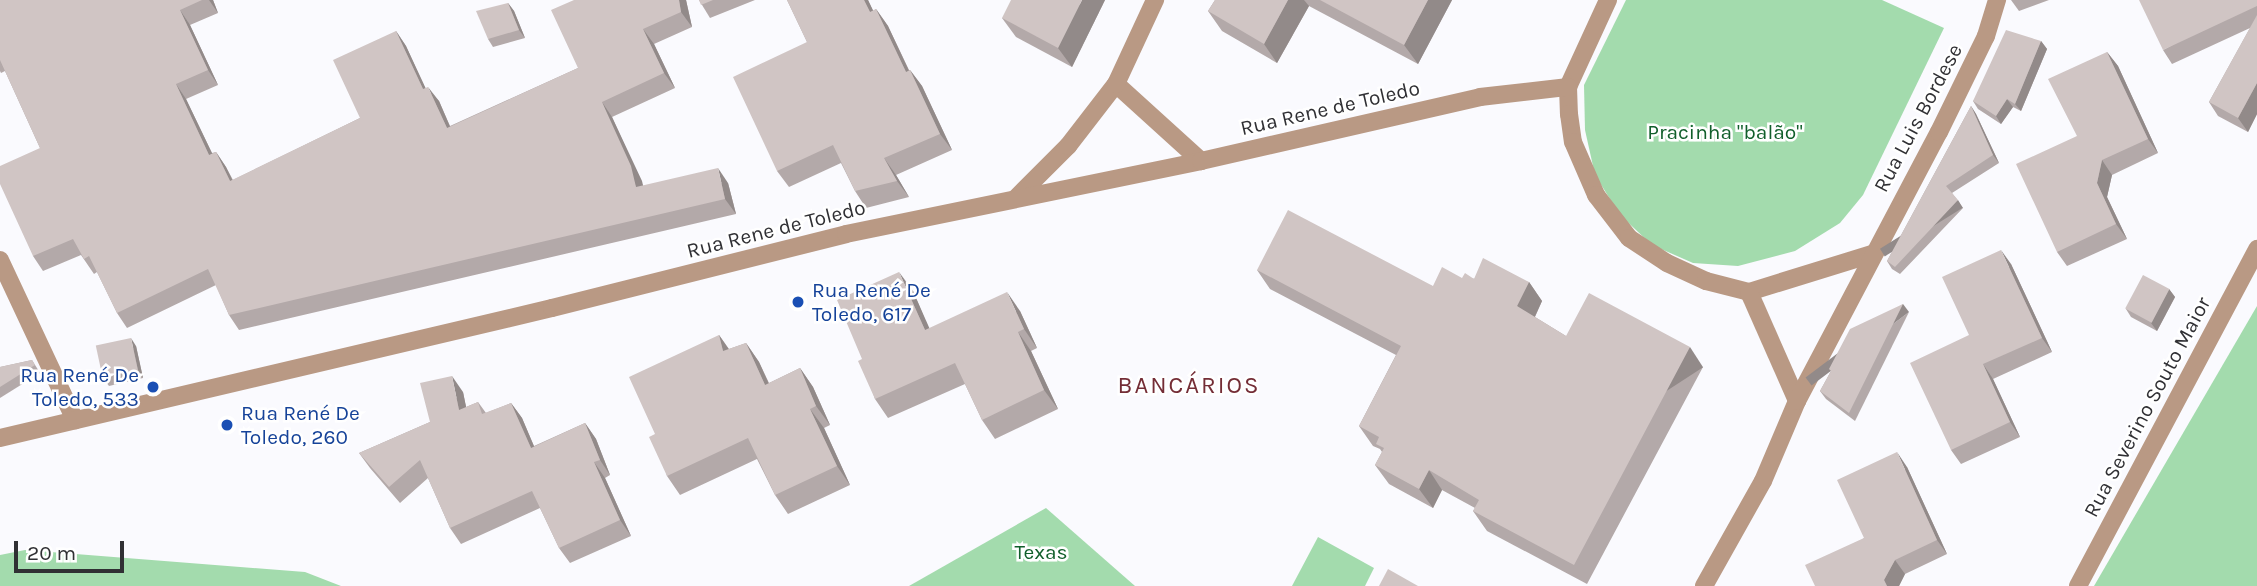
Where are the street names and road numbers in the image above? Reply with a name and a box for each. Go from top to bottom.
street label: Rua Luis Bordese [1868,40,1968,196]
street label: Rua Rene de Toledo [1238,75,1422,141]
street label: Rua Rene de Toledo [684,195,868,263]
street label: Rua Severino Souto Maior [2078,293,2216,521]

